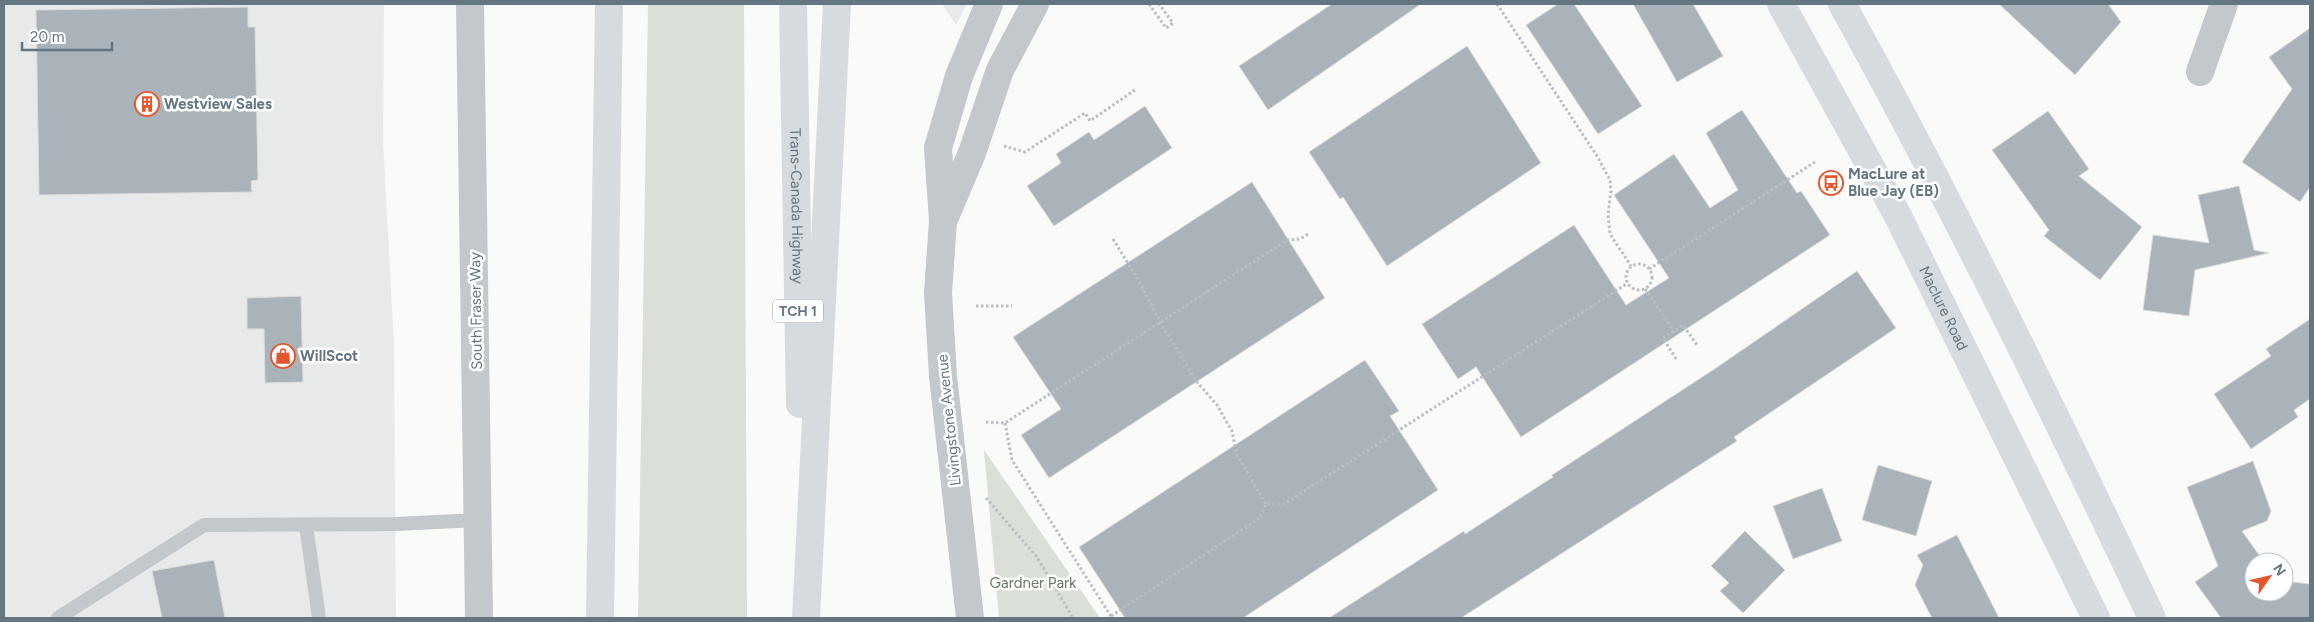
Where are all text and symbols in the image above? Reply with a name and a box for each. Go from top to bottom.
scale bar [22,20,112,52]
text: 20 m [30,28,64,46]
building icon: Westview Sales [134,91,160,117]
place label: Westview Sales [164,95,272,113]
street label: Trans-Canada Highway [786,128,807,284]
place label: MacLure at Blue Jay (EB) [1848,165,1939,200]
bus stop icon: MacLure at Blue Jay (EB) [1818,170,1844,196]
street label: South Fraser Way [466,252,486,370]
street label: Maclure Road [1915,263,1972,353]
road number: TCH 1 [773,300,823,322]
shop icon: WillScot [270,343,296,369]
place label: WillScot [300,347,358,365]
street label: Livingstone Avenue [933,353,965,487]
north arrow [2244,552,2294,602]
text: N [2269,561,2289,579]
park label: Gardner Park [990,574,1077,592]

